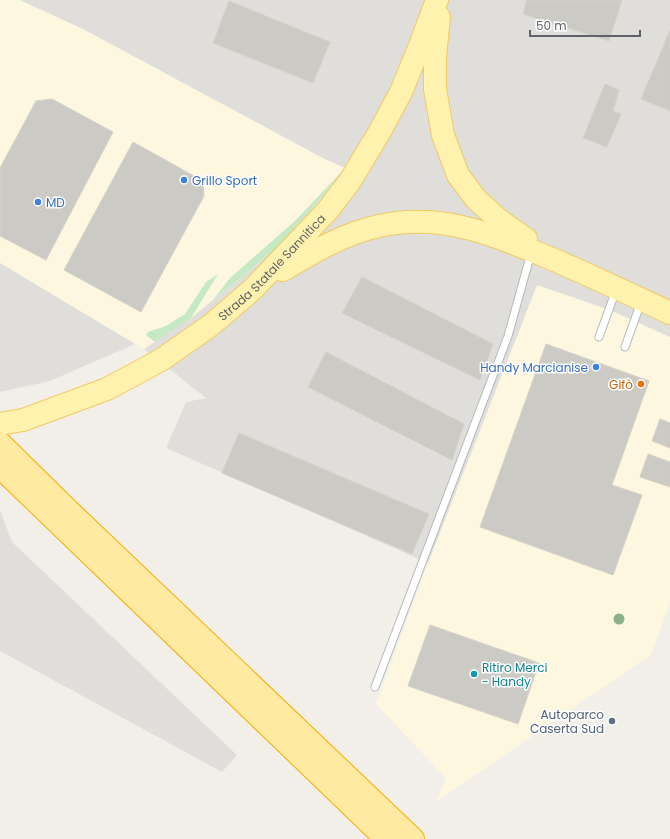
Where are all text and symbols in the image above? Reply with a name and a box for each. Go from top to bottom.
scale bar [530,12,640,38]
text: 50 m [536,17,567,34]
place label: Grillo Sport [192,172,257,189]
marker: Grillo Sport [179,175,189,185]
place label: MD [46,194,65,211]
marker: MD [33,197,43,207]
street label: Strada Statale Sannitica [214,210,329,324]
place label: Handy Marcianise [480,359,588,376]
marker: Handy Marcianise [591,362,601,372]
place label: Gifò [609,376,633,393]
marker: Gifò [636,379,646,389]
place label: Ritiro Merci - Handy [482,659,547,690]
marker: Ritiro Merci - Handy [469,669,479,679]
place label: Autoparco Caserta Sud [530,706,604,737]
marker: Autoparco Caserta Sud [607,716,617,726]

